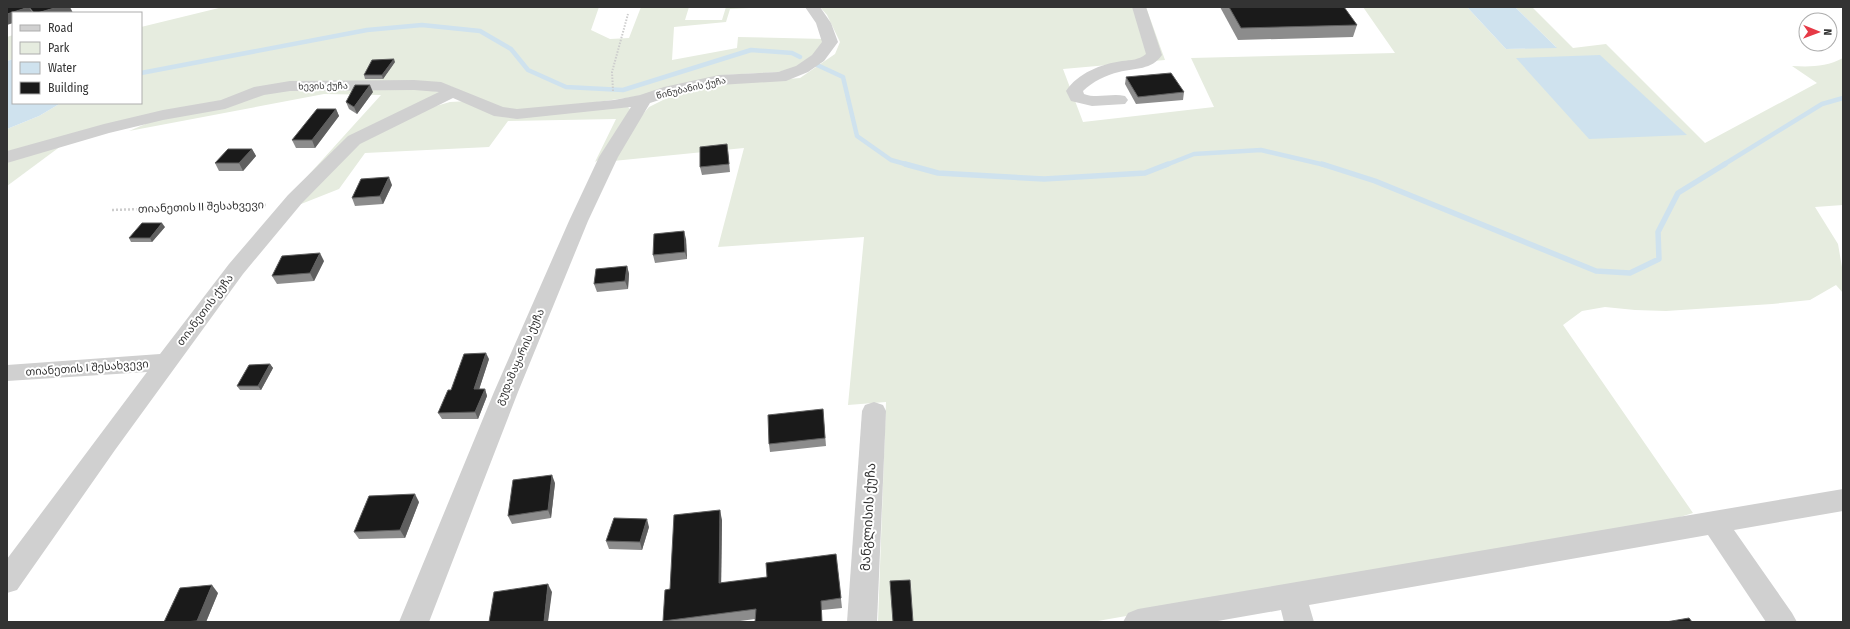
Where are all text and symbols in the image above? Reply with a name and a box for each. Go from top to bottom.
legend [12,12,142,104]
north arrow [1798,12,1838,52]
text: Road [48,21,73,35]
text: N [1821,29,1834,36]
text: Park [48,41,70,55]
text: Water [48,61,77,75]
street label: წინუბანის ქუჩა [655,75,727,101]
text: Building [48,81,89,95]
street label: ხევის ქუჩა [298,81,348,91]
street label: თიანეთის II შესახვევი [138,198,264,216]
street label: თიანეთის ქუჩა [174,272,236,348]
street label: გუდამაყარის ქუჩა [493,307,547,407]
street label: თიანეთის I შესახვევი [25,357,149,379]
street label: მანგლისის ქუჩა [858,463,879,571]

